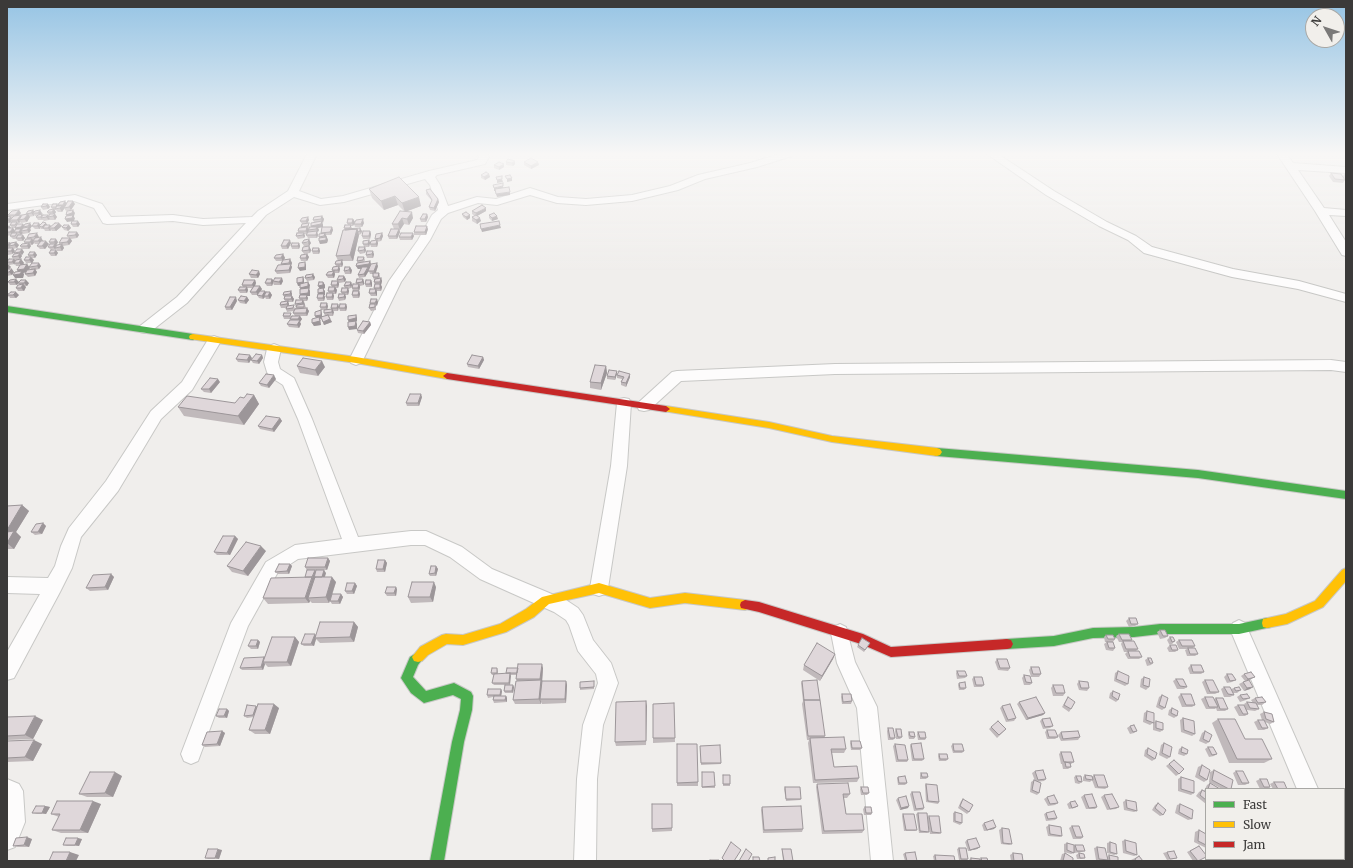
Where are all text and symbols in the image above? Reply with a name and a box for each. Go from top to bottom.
north arrow [1305,8,1345,48]
text: N [1308,13,1325,29]
legend [1205,788,1345,860]
text: Fast [1243,797,1267,812]
text: Slow [1243,817,1271,832]
text: Jam [1243,837,1265,852]

